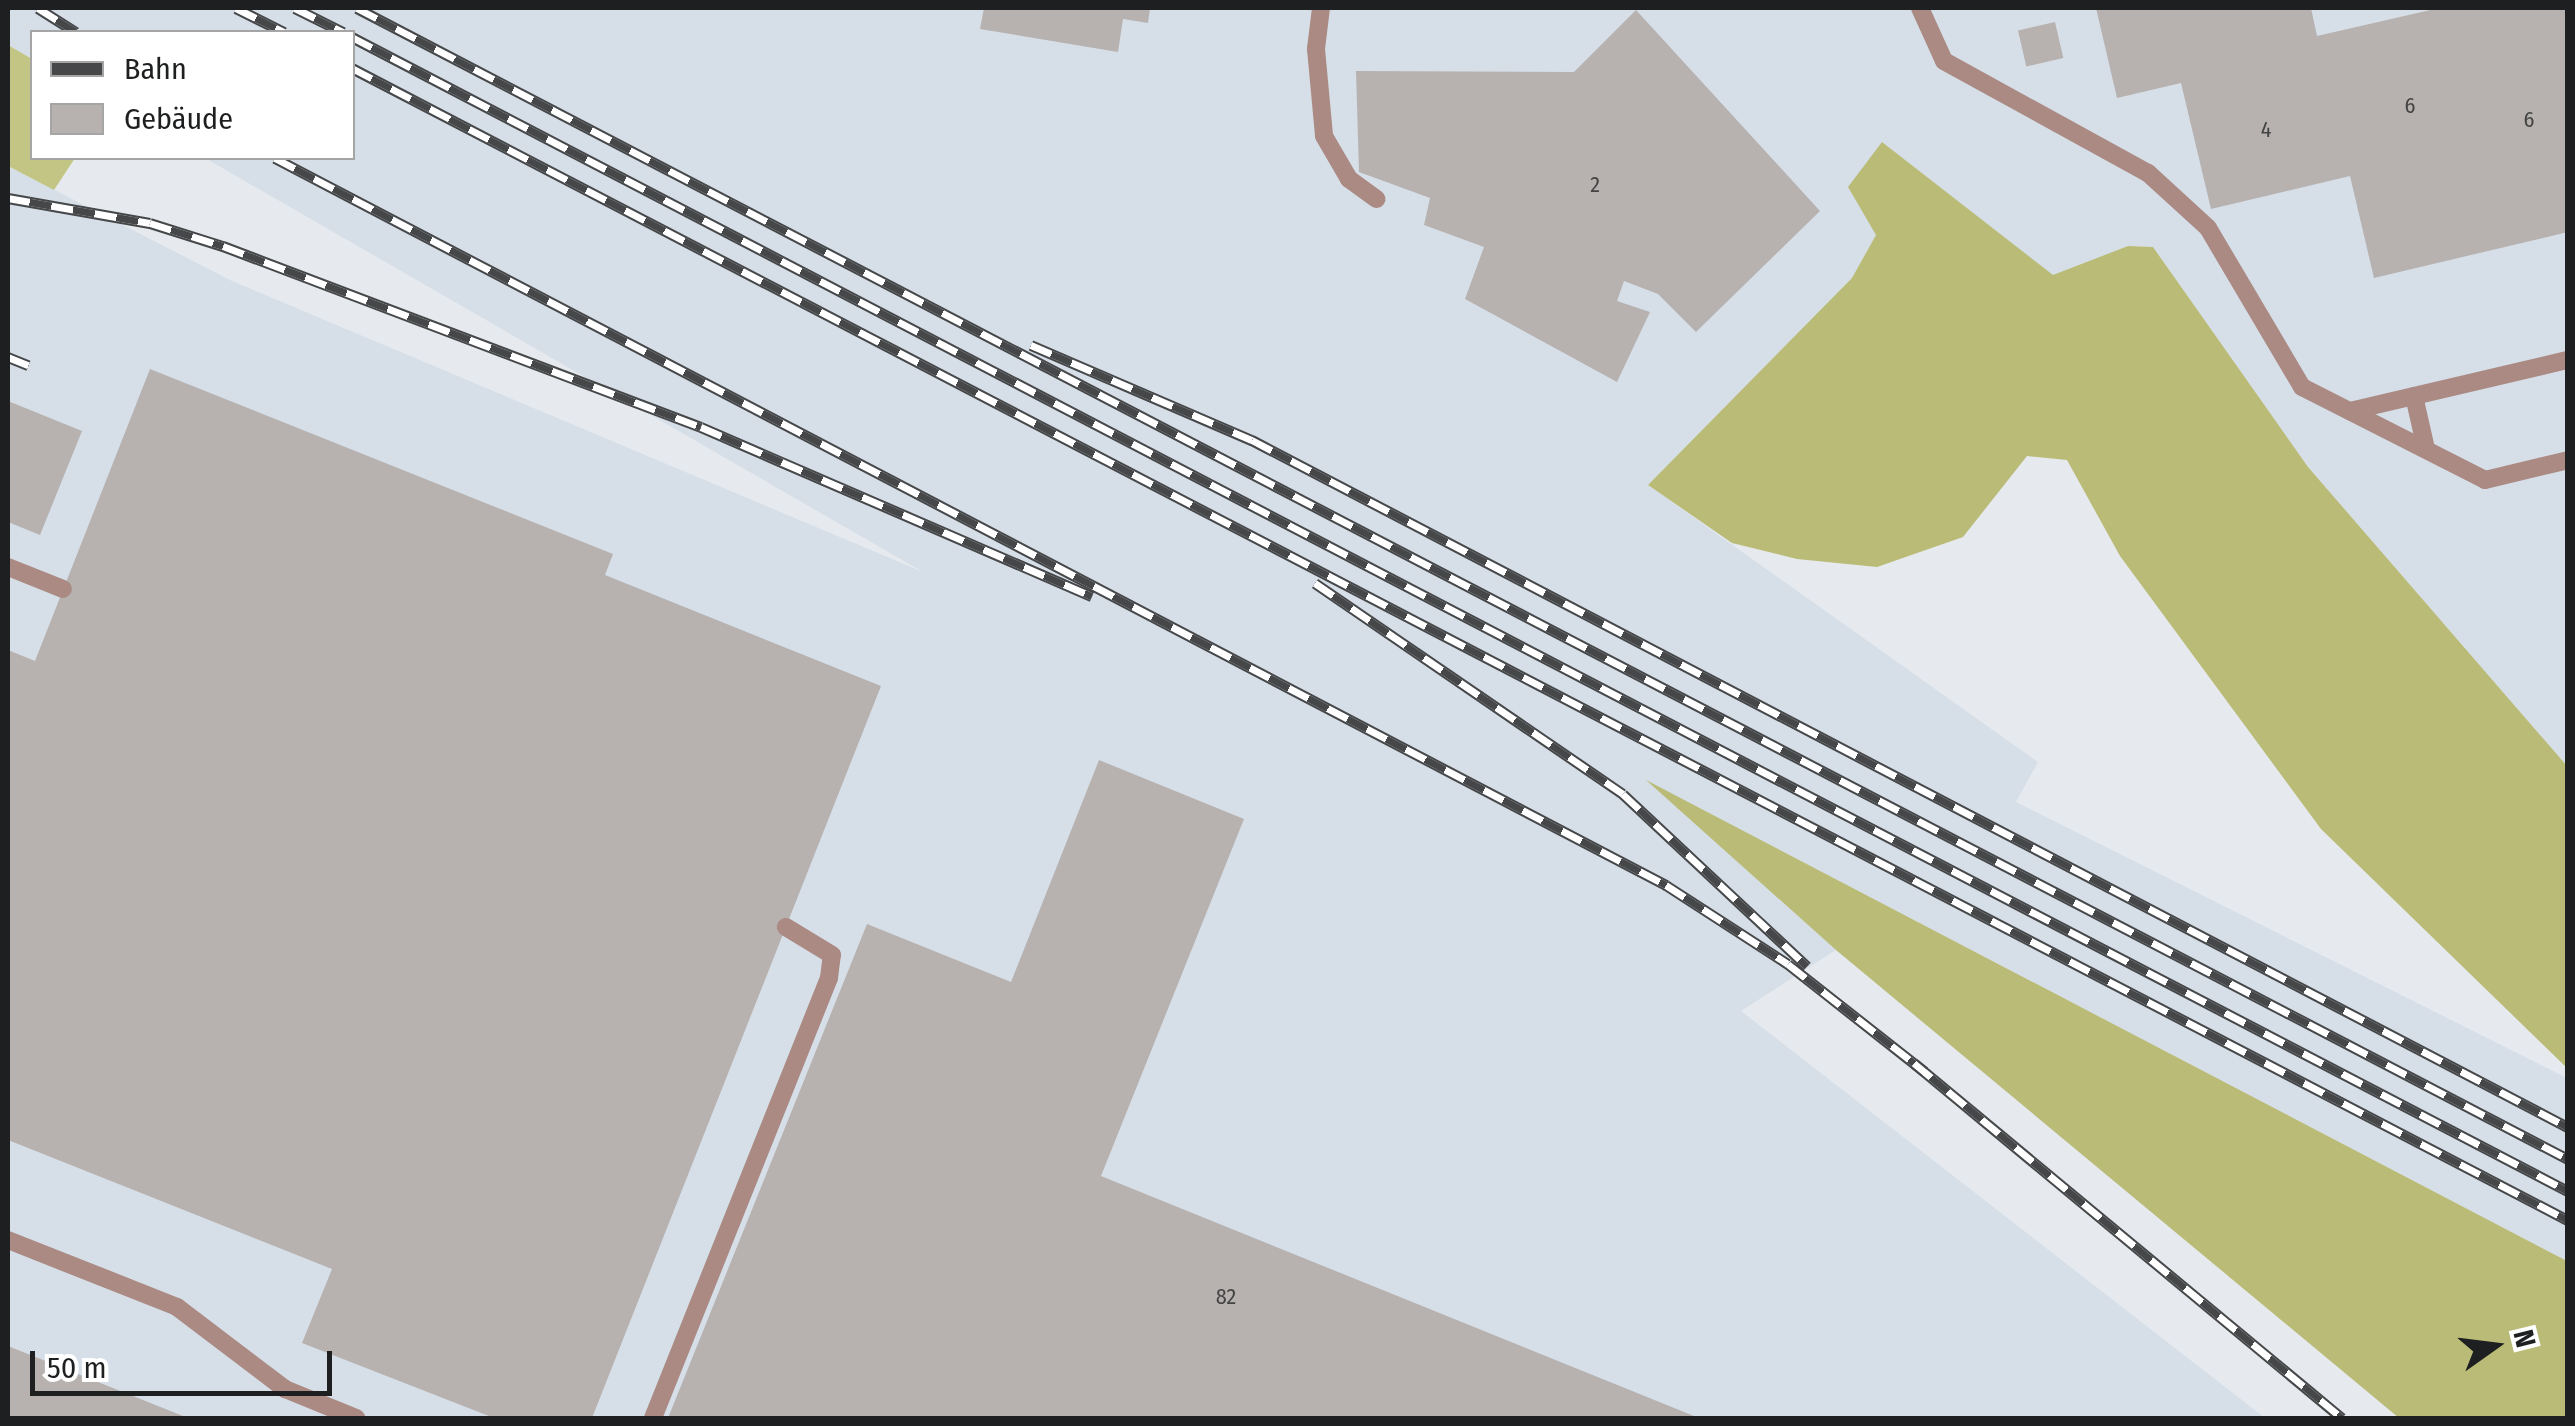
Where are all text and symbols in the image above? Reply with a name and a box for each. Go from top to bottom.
legend [30,30,355,160]
text: Bahn [124,51,187,87]
house number: 6 [2405,93,2415,119]
text: Gebäude [124,101,233,137]
house number: 6 [2524,107,2534,133]
house number: 4 [2261,117,2271,143]
house number: 2 [1590,172,1600,198]
house number: 82 [1216,1284,1236,1310]
north arrow [2445,1296,2545,1396]
text: N [2507,1326,2543,1351]
scale bar [35,1331,338,1393]
text: 50 m [47,1350,107,1386]

